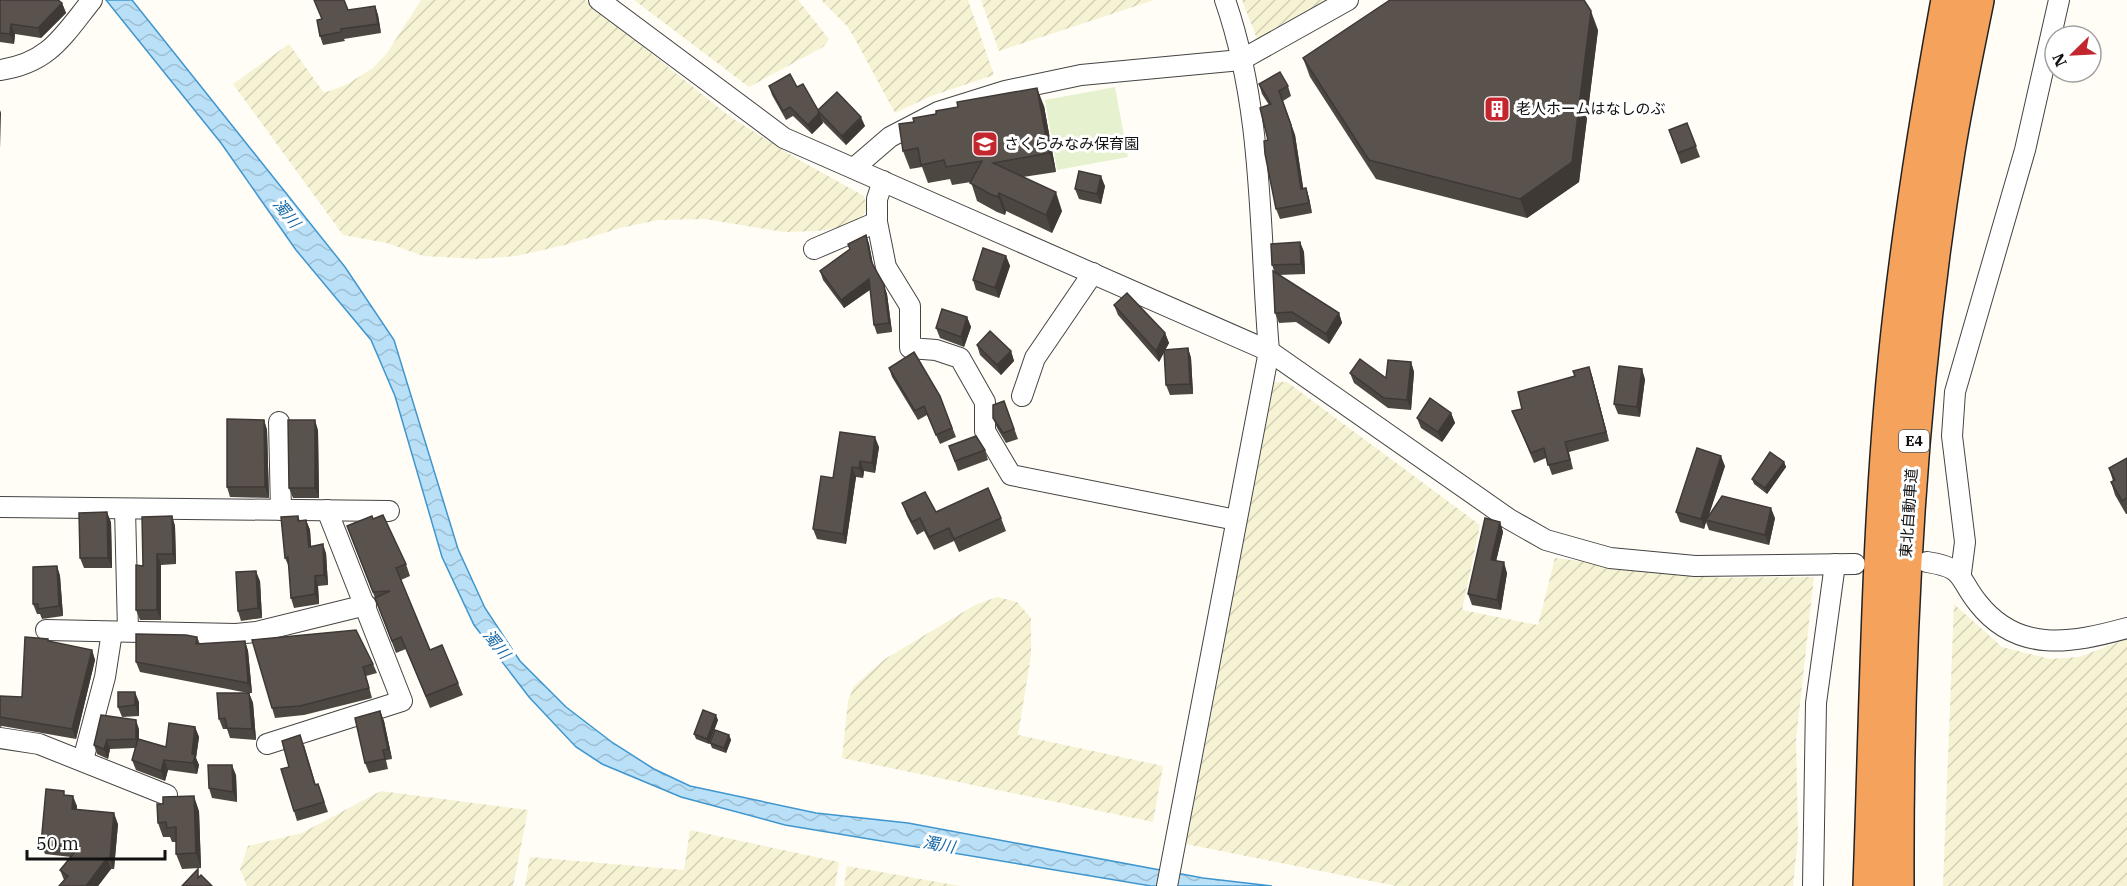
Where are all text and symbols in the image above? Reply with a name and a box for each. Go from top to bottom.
north arrow [2043,24,2103,84]
text: N [2048,50,2071,70]
building icon: 老人ホームはなしのぶ [1482,94,1512,124]
place label: 老人ホームはなしのぶ [1516,99,1666,118]
school or university icon: さくらみなみ保育園 [970,129,1000,159]
place label: さくらみなみ保育園 [1004,134,1139,153]
water label: 濁川 [269,194,306,233]
road number: E4 [1899,430,1929,452]
street label: 東北自動車道 [1896,467,1921,559]
water label: 濁川 [479,625,516,664]
scale bar [27,823,165,861]
water label: 濁川 [921,831,958,857]
text: 50 m [36,832,79,855]

